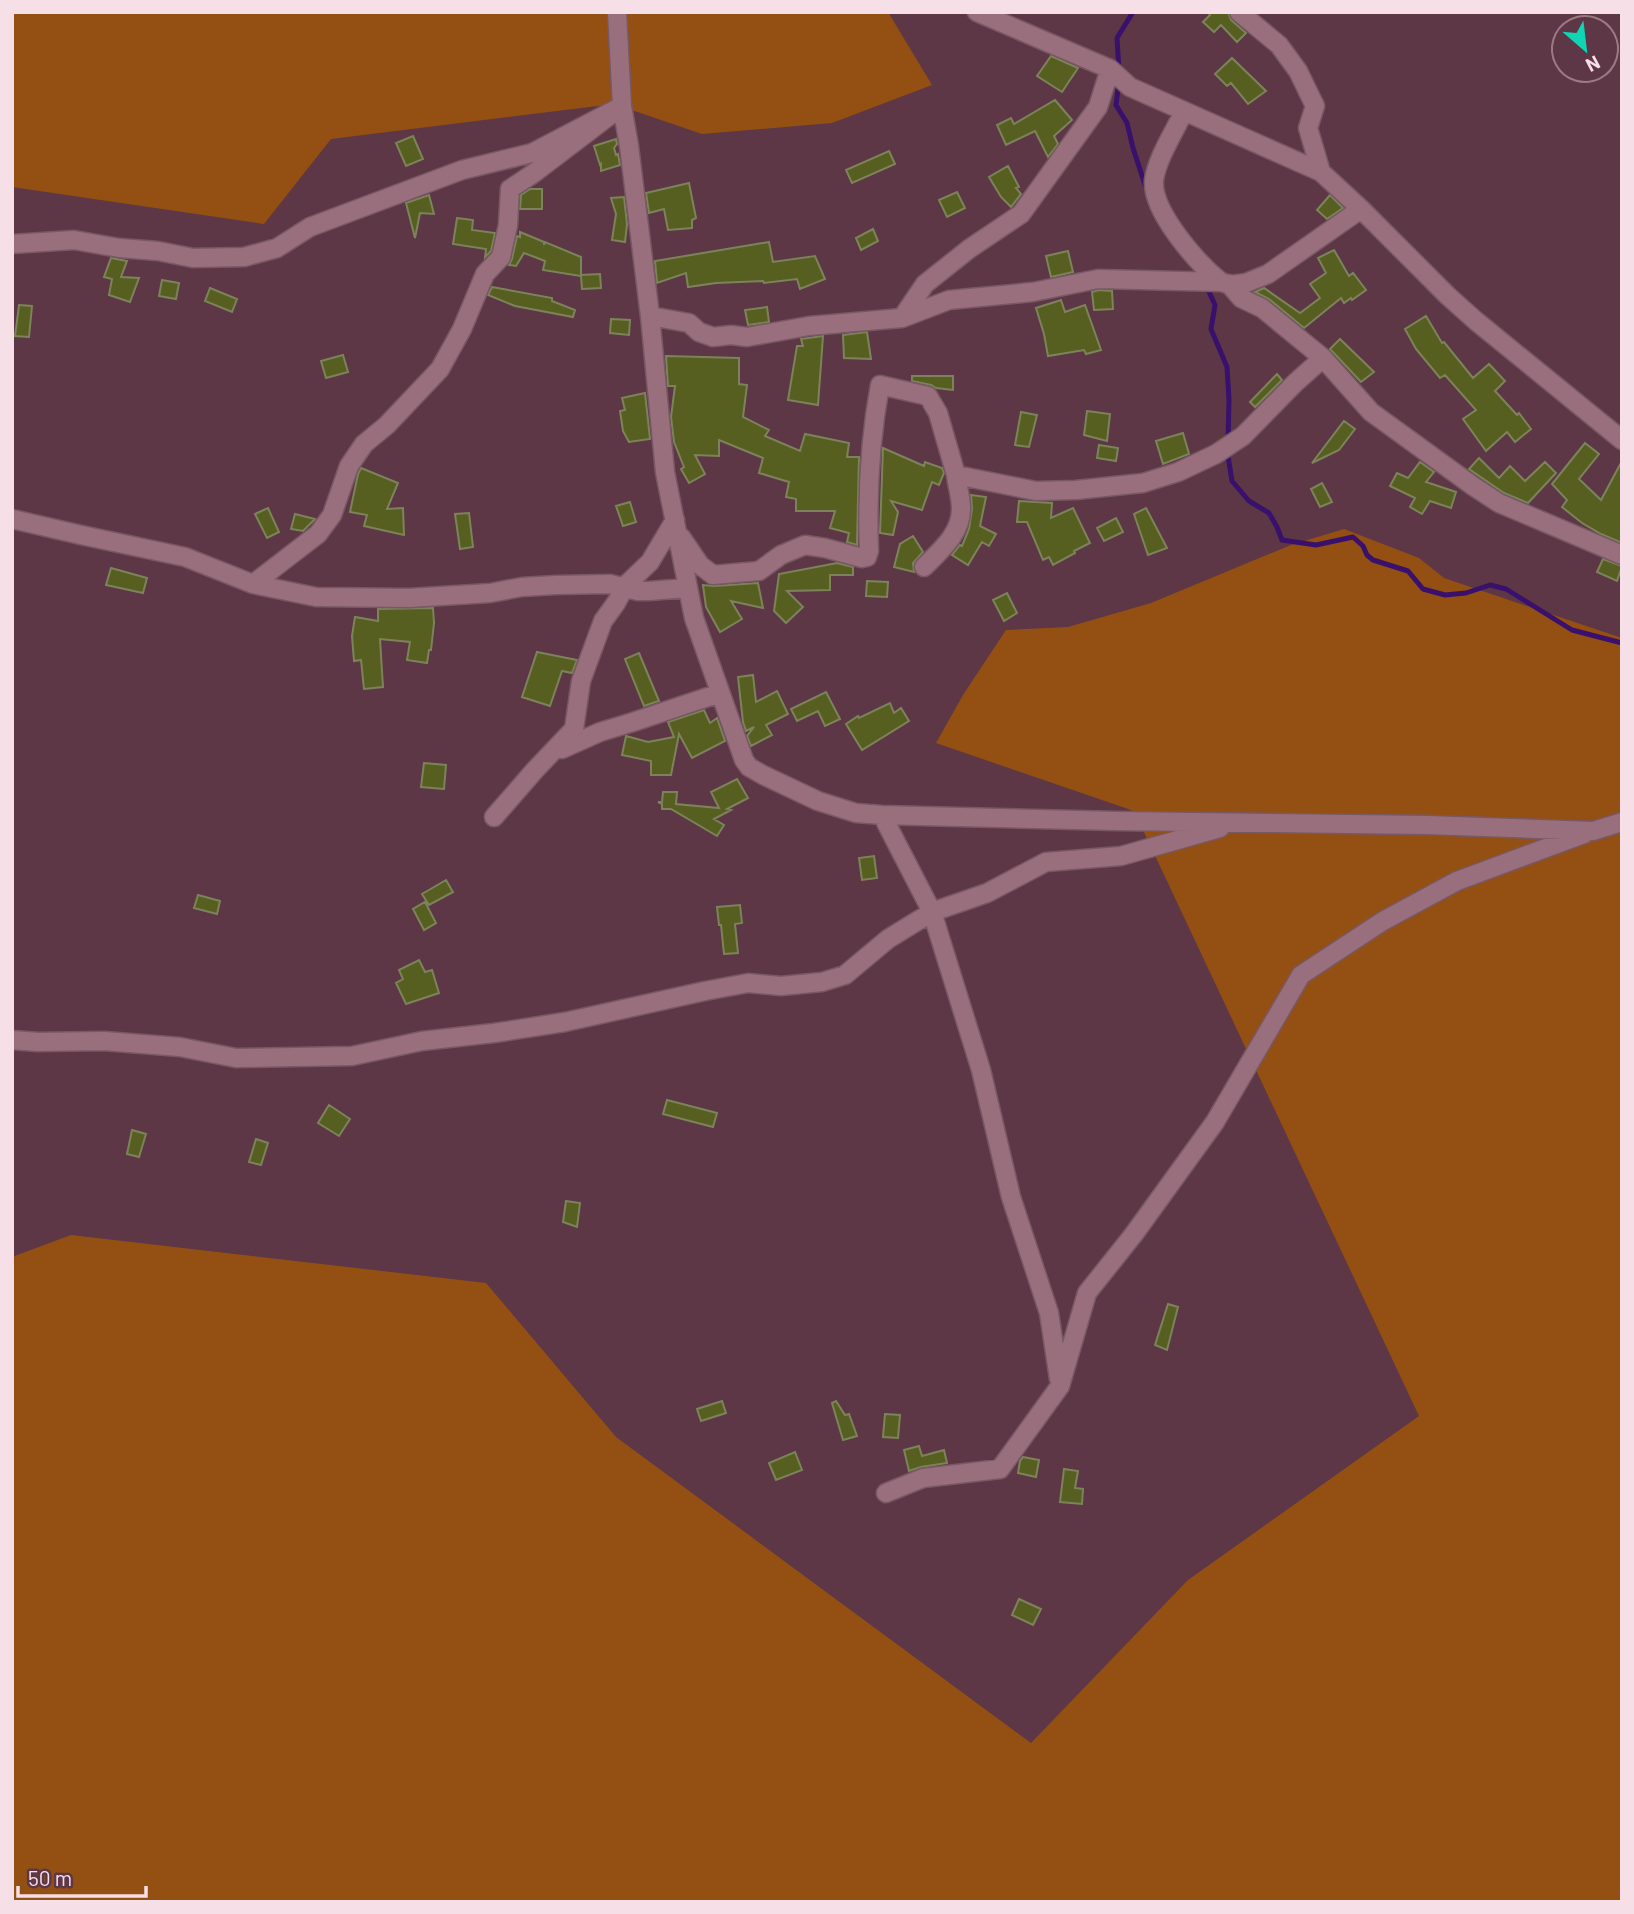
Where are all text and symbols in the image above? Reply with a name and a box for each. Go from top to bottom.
north arrow [1550,14,1620,84]
text: N [1582,51,1604,78]
scale bar [18,1854,145,1898]
text: 50 m [28,1865,72,1890]

